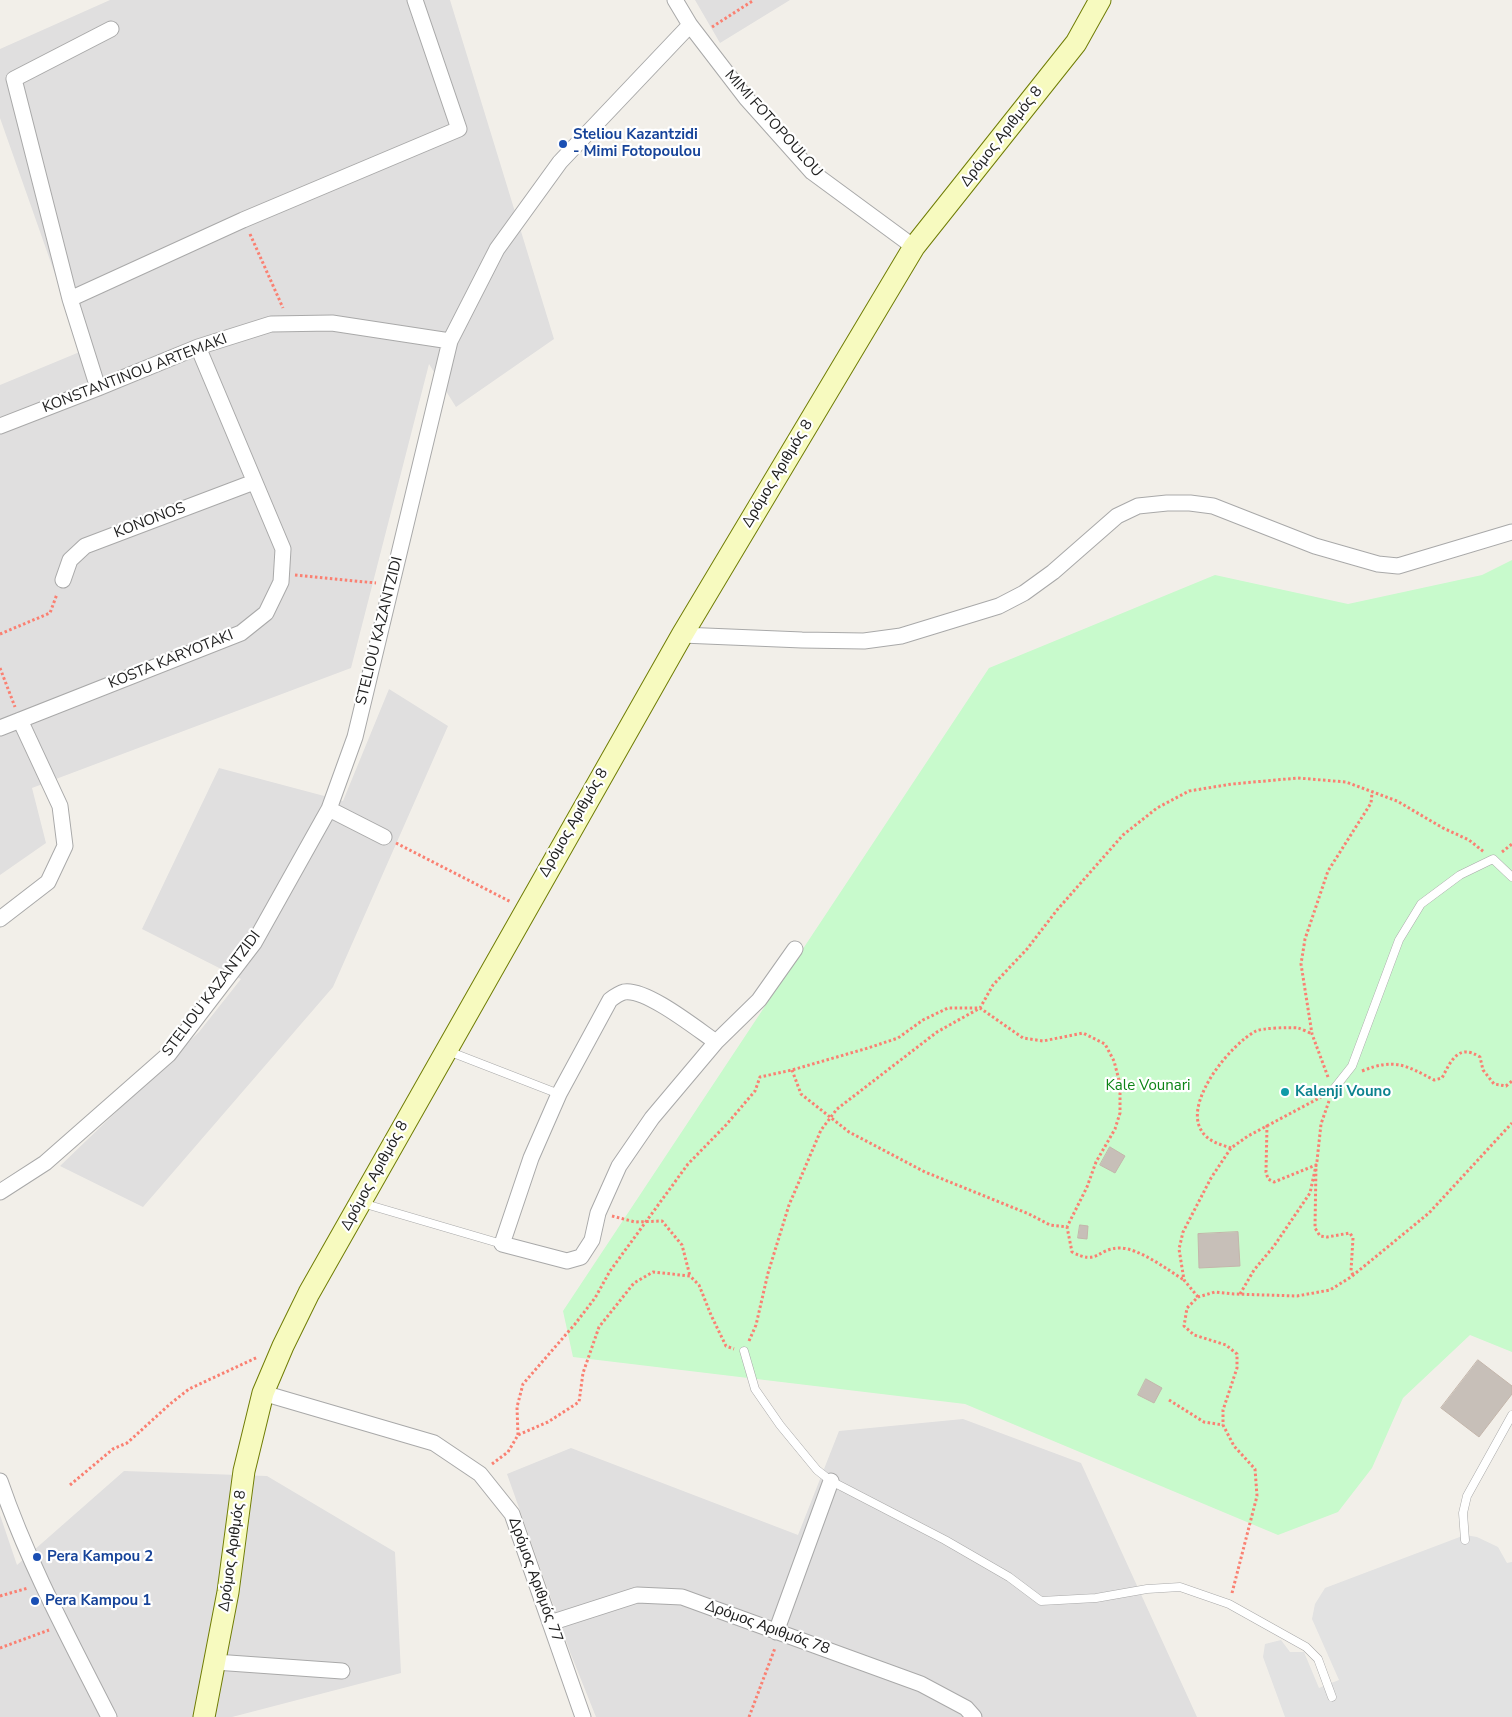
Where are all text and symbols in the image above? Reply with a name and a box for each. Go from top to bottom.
street label: MIMI FOTOPOULOU [720,67,826,181]
street label: Δρόμος Αριθμός 8 [957,83,1047,191]
place label: Steliou Kazantzidi - Mimi Fotopoulou [573,126,701,161]
marker: Steliou Kazantzidi - Mimi Fotopoulou [557,138,569,150]
street label: KONSTANTINOU ARTEMAKI [40,330,230,418]
street label: Δρόμος Αριθμός 8 [739,417,817,531]
street label: KONONOS [112,499,188,543]
street label: STELIOU KAZANTZIDI [353,555,407,707]
street label: KOSTA KARYOTAKI [106,627,236,693]
street label: Δρόμος Αριθμός 8 [536,765,612,881]
street label: STELIOU KAZANTZIDI [159,928,265,1060]
park label: Kale Vounari [1105,1077,1191,1095]
place label: Kalenji Vouno [1295,1083,1391,1101]
marker: Kalenji Vouno [1279,1086,1291,1098]
street label: Δρόμος Αριθμός 8 [337,1118,413,1234]
street label: Δρόμος Αριθμός 8 [216,1489,250,1613]
street label: Δρόμος Αριθμός 77 [504,1515,566,1645]
place label: Pera Kampou 2 [47,1548,153,1566]
marker: Pera Kampou 2 [31,1551,43,1563]
place label: Pera Kampou 1 [45,1592,151,1610]
marker: Pera Kampou 1 [29,1595,41,1607]
street label: Δρόμος Αριθμός 78 [702,1597,832,1659]

